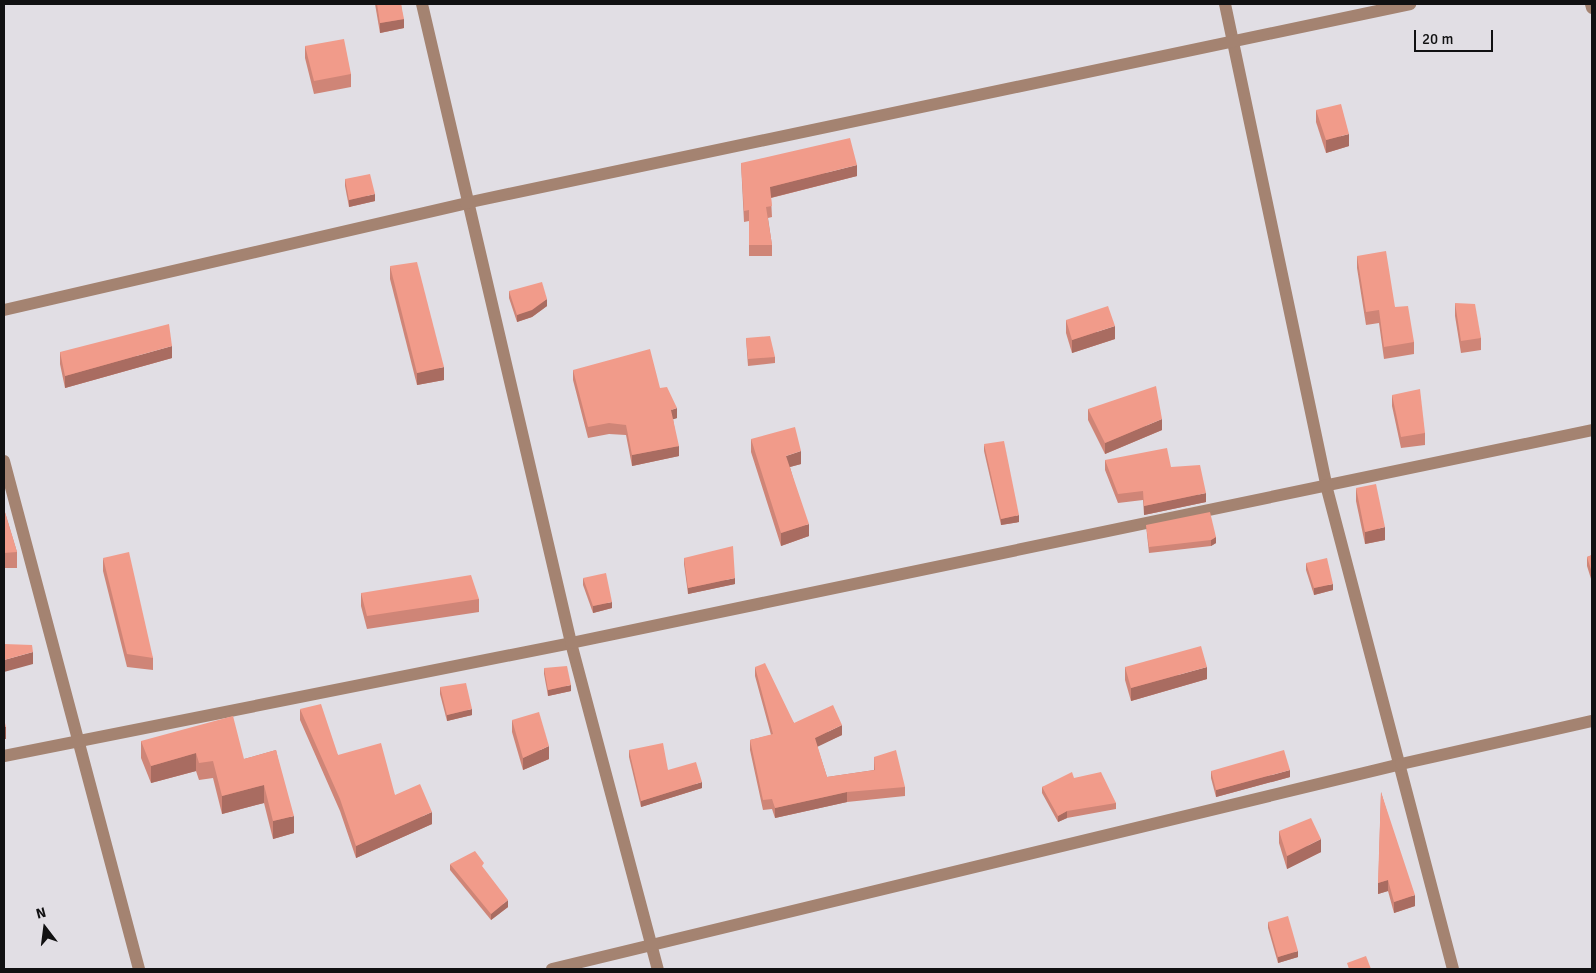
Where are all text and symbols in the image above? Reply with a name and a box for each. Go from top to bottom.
scale bar [1416,20,1495,52]
text: 20 m [1422,30,1453,48]
north arrow [20,903,70,953]
text: N [34,904,48,923]

